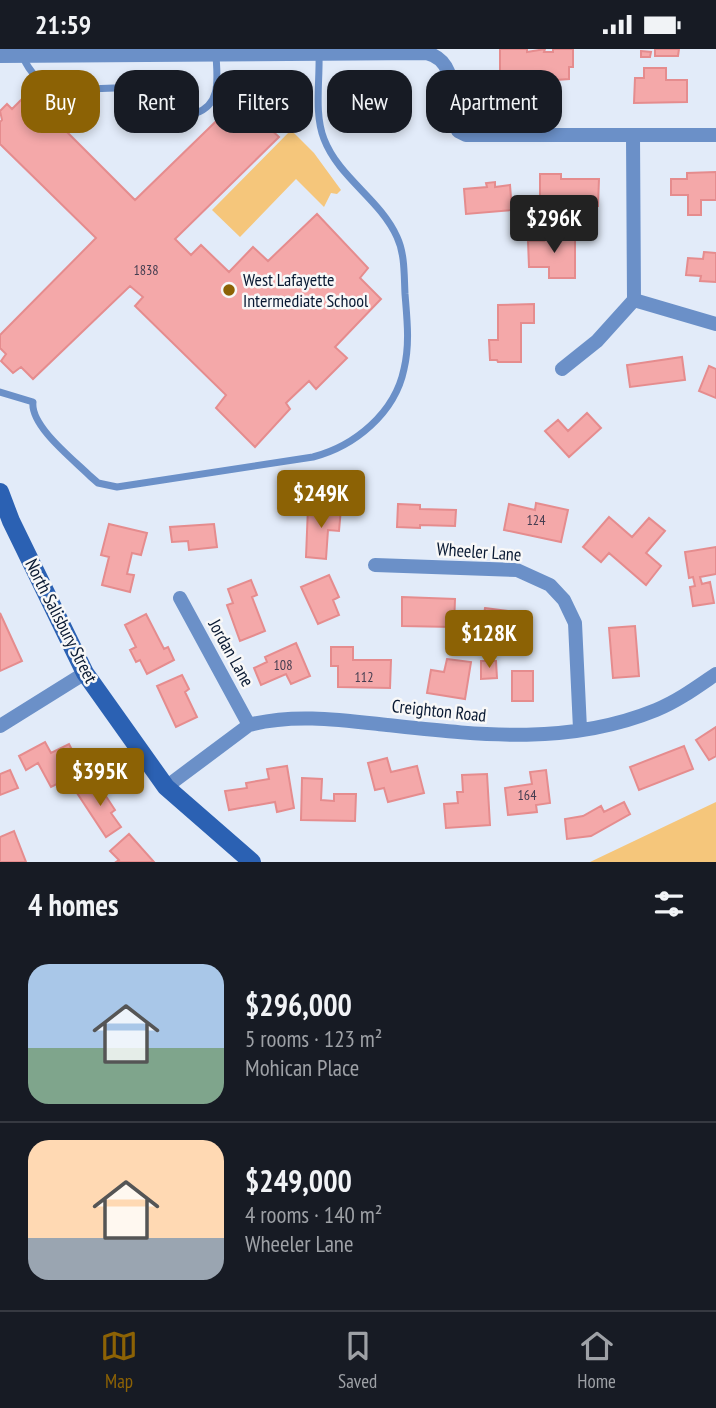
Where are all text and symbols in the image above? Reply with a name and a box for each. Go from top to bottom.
text: 21:59 [35,8,91,41]
chip: Buy [21,70,100,133]
chip: Rent [114,70,199,133]
chip: Filters [213,70,313,133]
chip: New [327,70,412,133]
chip: Apartment [426,70,562,133]
pin: $296K [505,195,603,255]
text: $296K [526,203,582,232]
house number: 1838 [133,261,159,279]
place label: West Lafayette Intermediate School [243,268,369,312]
marker: West Lafayette Intermediate School [221,282,237,298]
pin: $249K [272,470,370,530]
text: $249K [293,478,349,507]
house number: 124 [527,511,546,529]
street label: Wheeler Lane [436,537,522,566]
street label: North Salisbury Street [20,555,103,687]
pin: $128K [440,611,538,670]
street label: Jordan Lane [203,614,259,690]
text: $128K [461,618,517,647]
house number: 108 [274,656,292,674]
house number: 112 [355,668,373,686]
street label: Creighton Road [391,694,487,727]
pin: $395K [51,749,149,808]
text: $395K [72,756,128,785]
house number: 164 [518,786,537,804]
text: 4 homes [28,885,119,924]
icon: filters [650,885,688,923]
text: $296,000 [245,985,352,1024]
icon: home [84,992,168,1076]
text: 5 rooms · 123 m² [245,1024,382,1053]
text: Mohican Place [245,1053,359,1082]
text: $249,000 [245,1161,352,1200]
icon: home [84,1168,168,1252]
text: 4 rooms · 140 m² [245,1200,382,1229]
text: Wheeler Lane [245,1229,353,1258]
tab: Map [100,1327,138,1393]
tab: Saved [338,1327,377,1393]
tab: Home [577,1327,616,1393]

